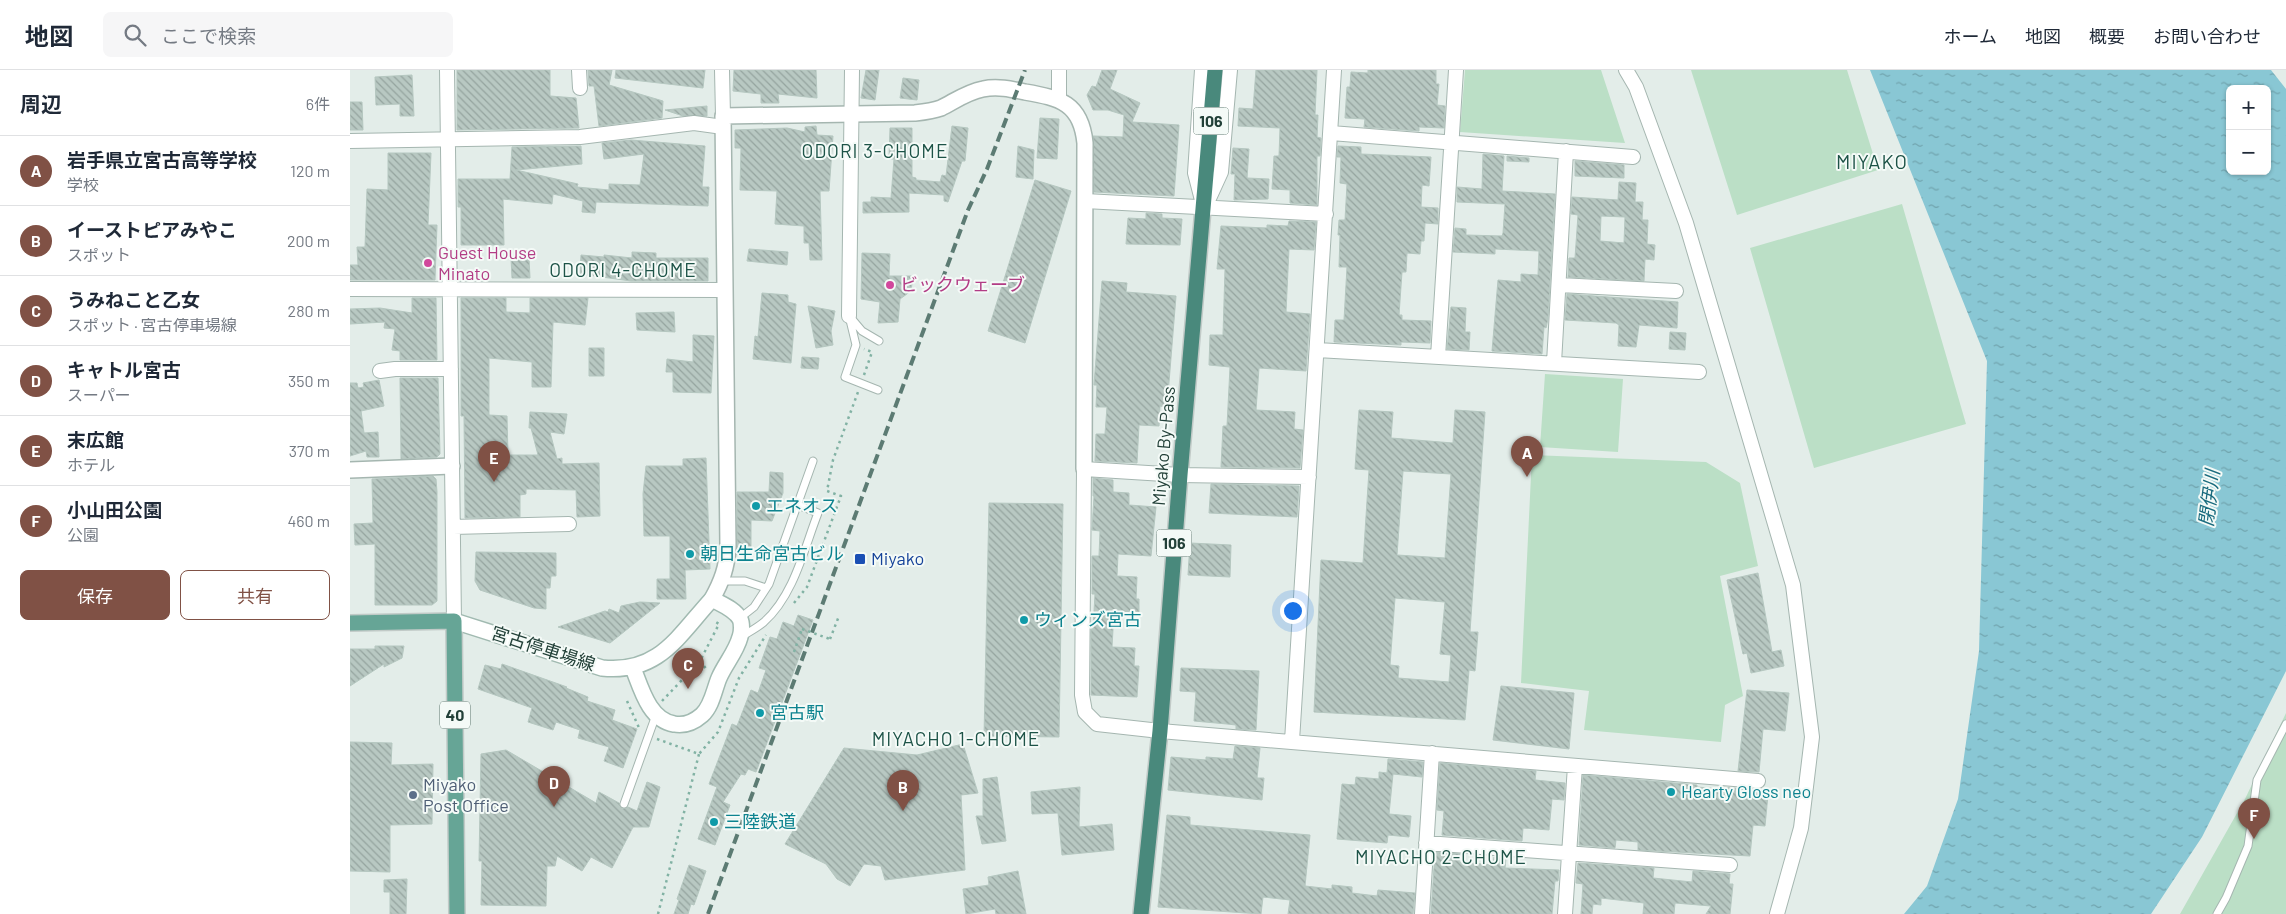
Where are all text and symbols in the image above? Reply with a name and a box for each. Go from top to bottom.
search box [103,12,453,57]
text: 地図 [25,21,73,50]
icon: search [121,21,149,49]
text: ここで検索 [161,24,256,47]
text: ホーム [1944,25,1997,47]
text: 地図 [2025,25,2061,47]
text: 概要 [2089,25,2125,47]
text: お問い合わせ [2153,25,2261,47]
map controls [2226,85,2271,175]
button: + [2226,85,2271,130]
text: 周辺 [20,91,62,116]
text: 6件 [306,94,330,113]
road number: 106 [1194,107,1228,134]
button: − [2226,130,2271,175]
district label: ODORI 3-CHOME [802,139,948,162]
text: 岩手県立宮古高等学校 [67,148,257,171]
district label: MIYAKO [1836,149,1908,173]
text: A [31,161,41,180]
text: 120 m [290,161,330,180]
text: 学校 [67,175,99,194]
text: イーストピアみやこ [67,218,237,241]
text: B [31,231,41,250]
text: 200 m [287,231,330,250]
place label: Guest House Minato [438,241,536,284]
text: スポット [67,245,131,264]
marker: Guest House Minato [422,257,434,269]
district label: ODORI 4-CHOME [549,258,697,281]
place label: ビックウェーブ [900,273,1025,295]
marker: ビックウェーブ [884,279,896,291]
text: うみねこと乙女 [67,288,200,311]
text: C [31,301,41,320]
text: 280 m [288,301,330,320]
text: スポット · 宮古停車場線 [67,315,237,334]
text: キャトル宮古 [67,358,181,381]
text: D [31,371,41,390]
text: 350 m [288,371,330,390]
text: スーパー [67,385,131,404]
street label: Miyako By-Pass [1147,385,1179,507]
text: 末広館 [67,428,124,451]
pin: A [1511,436,1543,477]
text: E [31,441,41,460]
text: 370 m [289,441,330,460]
pin: E [478,441,510,482]
text: ホテル [67,455,115,474]
water label: 閉伊川 [2194,466,2224,528]
place label: エネオス [766,494,838,516]
text: 小山田公園 [67,498,162,521]
marker: エネオス [750,500,762,512]
text: F [32,511,40,530]
text: 460 m [287,511,330,530]
text: 公園 [67,525,99,544]
road number: 106 [1156,529,1192,556]
place label: 朝日生命宮古ビル [700,542,844,564]
place label: Miyako [871,547,924,569]
marker: 朝日生命宮古ビル [684,548,696,560]
marker: Miyako [853,552,867,566]
button: 保存 [20,570,170,620]
button: 共有 [180,570,330,620]
your location [1280,598,1306,624]
place label: ウィンズ宮古 [1034,608,1142,630]
marker: ウィンズ宮古 [1018,614,1030,626]
street label: 宮古停車場線 [489,621,598,675]
pin: C [672,648,704,689]
place label: 宮古駅 [770,701,824,723]
road number: 40 [440,702,470,728]
marker: 宮古駅 [754,707,766,719]
district label: MIYACHO 1-CHOME [872,727,1040,750]
pin: D [538,766,570,807]
pin: B [887,770,919,811]
place label: Miyako Post Office [423,773,509,816]
place label: Hearty Gloss neo [1681,780,1811,802]
marker: Hearty Gloss neo [1665,786,1677,798]
marker: Miyako Post Office [407,789,419,801]
pin: F [2238,798,2270,839]
place label: 三陸鉄道 [724,810,796,832]
marker: 三陸鉄道 [708,816,720,828]
district label: MIYACHO 2-CHOME [1355,845,1527,868]

